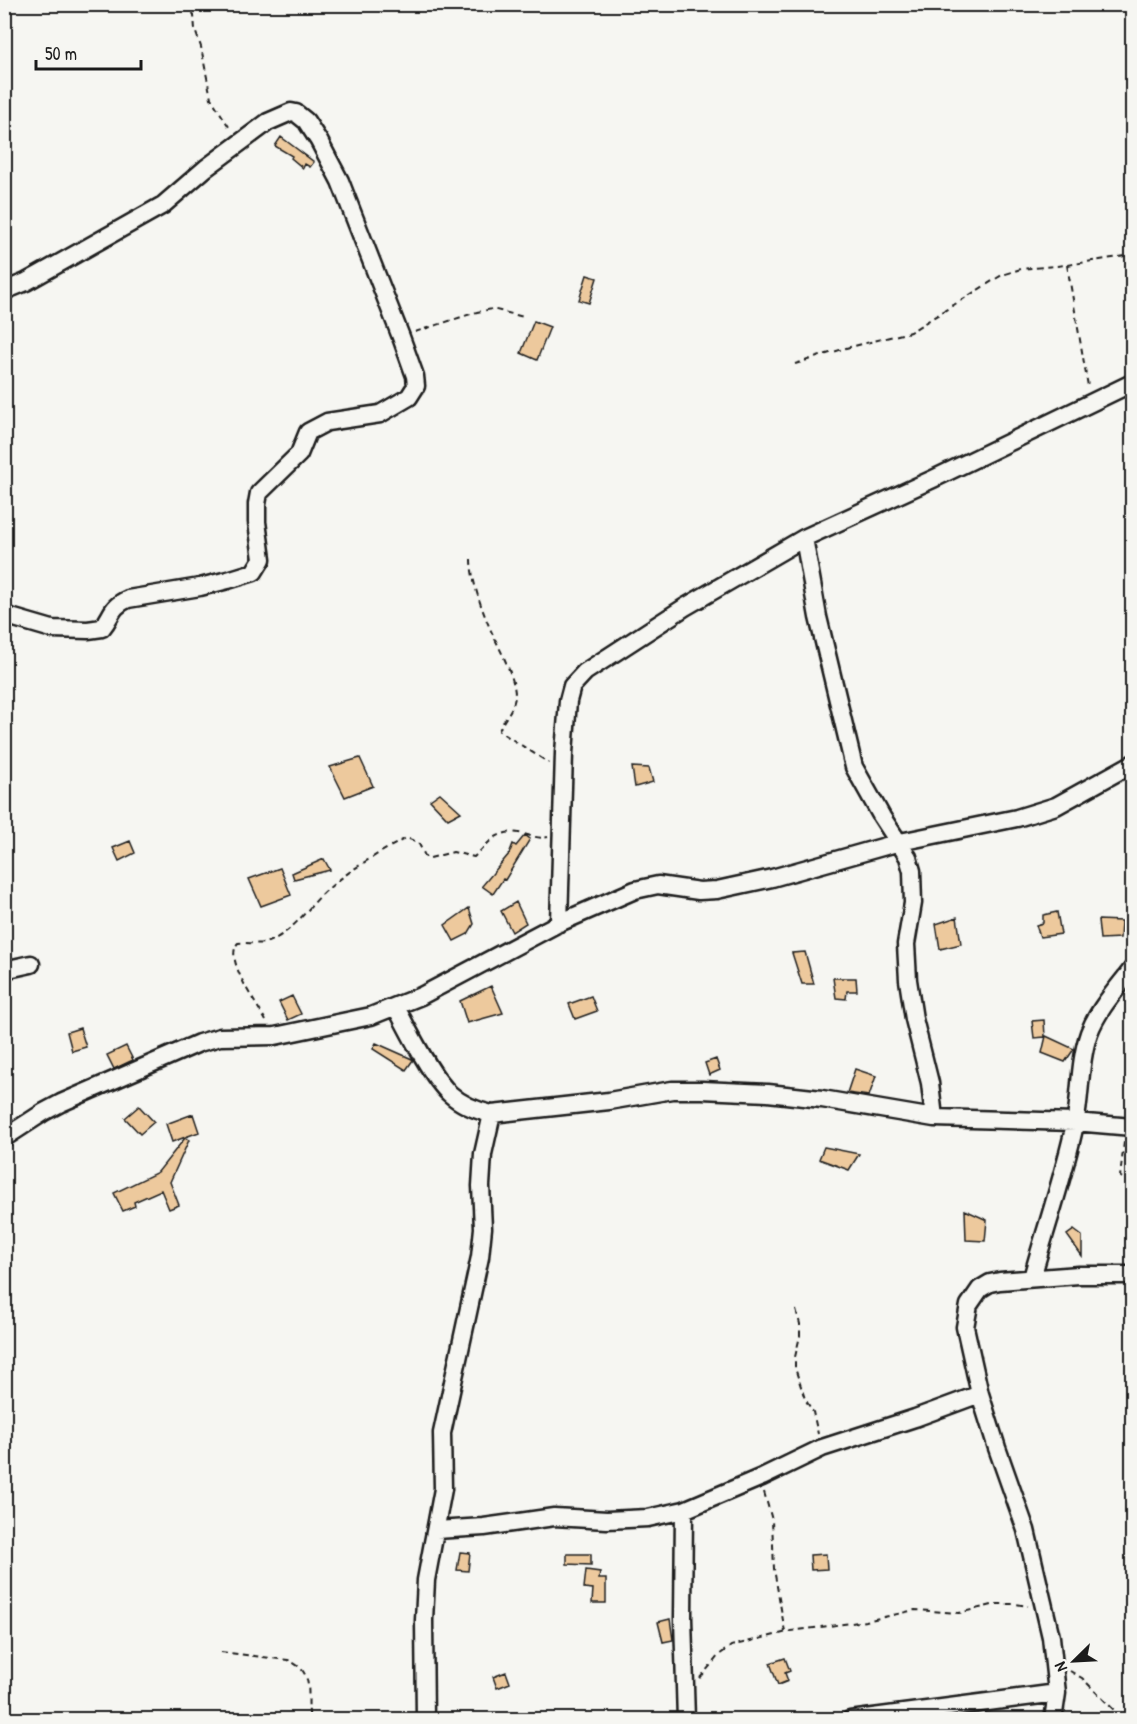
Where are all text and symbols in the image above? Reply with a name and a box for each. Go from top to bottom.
scale bar [36,33,141,71]
text: 50 m [45,41,77,66]
north arrow [1044,1631,1104,1691]
text: N [1048,1658,1072,1675]

